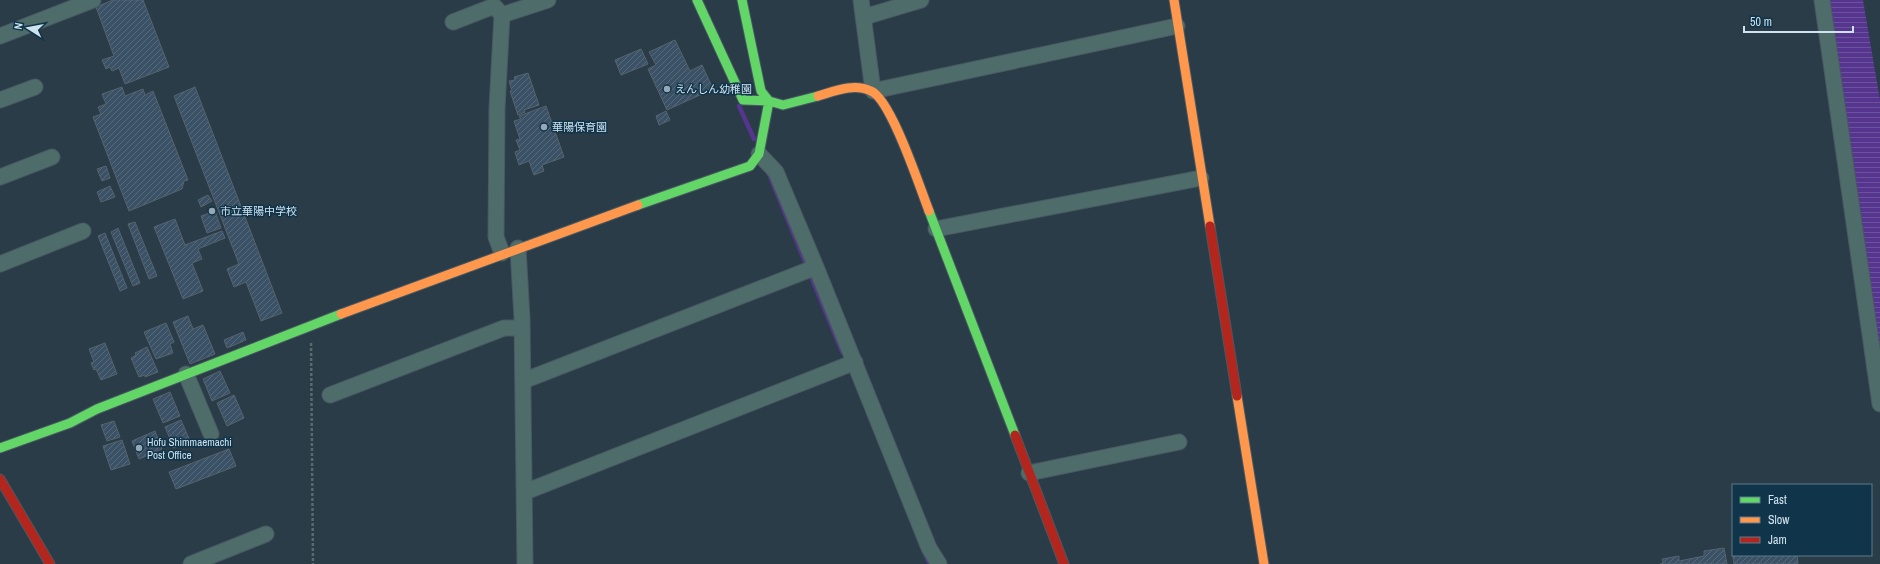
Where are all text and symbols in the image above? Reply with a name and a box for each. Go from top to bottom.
north arrow [8,8,48,48]
scale bar [1744,8,1853,34]
text: 50 m [1750,14,1772,30]
text: N [11,22,26,31]
place label: えんしん幼稚園 [675,82,752,96]
marker: えんしん幼稚園 [662,84,672,94]
place label: 華陽保育園 [552,120,607,134]
marker: 華陽保育園 [539,122,549,132]
place label: 市立華陽中学校 [220,204,297,218]
marker: 市立華陽中学校 [207,206,217,216]
place label: Hofu Shimmaemachi Post Office [147,435,232,462]
marker: Hofu Shimmaemachi Post Office [134,443,144,453]
legend [1732,484,1872,556]
text: Fast [1768,492,1787,508]
text: Slow [1768,512,1790,528]
text: Jam [1768,532,1787,548]

